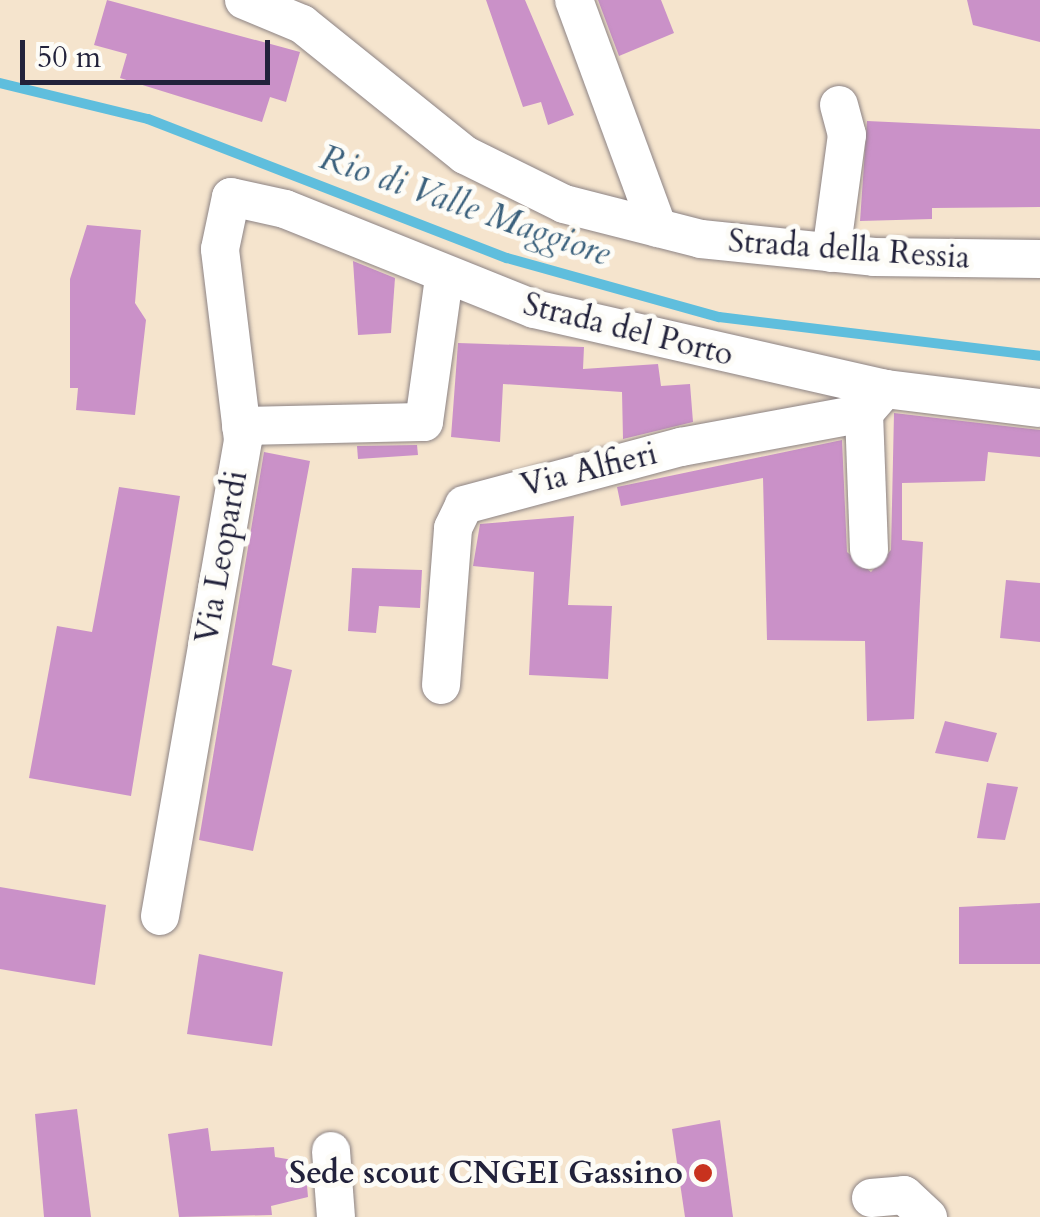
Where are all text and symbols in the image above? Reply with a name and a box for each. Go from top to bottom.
scale bar [25,20,275,82]
text: 50 m [37,37,101,78]
water label: Rio di Valle Maggiore [314,137,616,275]
street label: Strada della Ressia [727,222,971,278]
street label: Strada del Porto [519,285,737,375]
street label: Via Alfieri [517,435,661,505]
street label: Via Leopardi [188,468,256,646]
place label: Sede scout CNGEI Gassino [289,1154,683,1192]
marker: Sede scout CNGEI Gassino [692,1162,714,1184]

